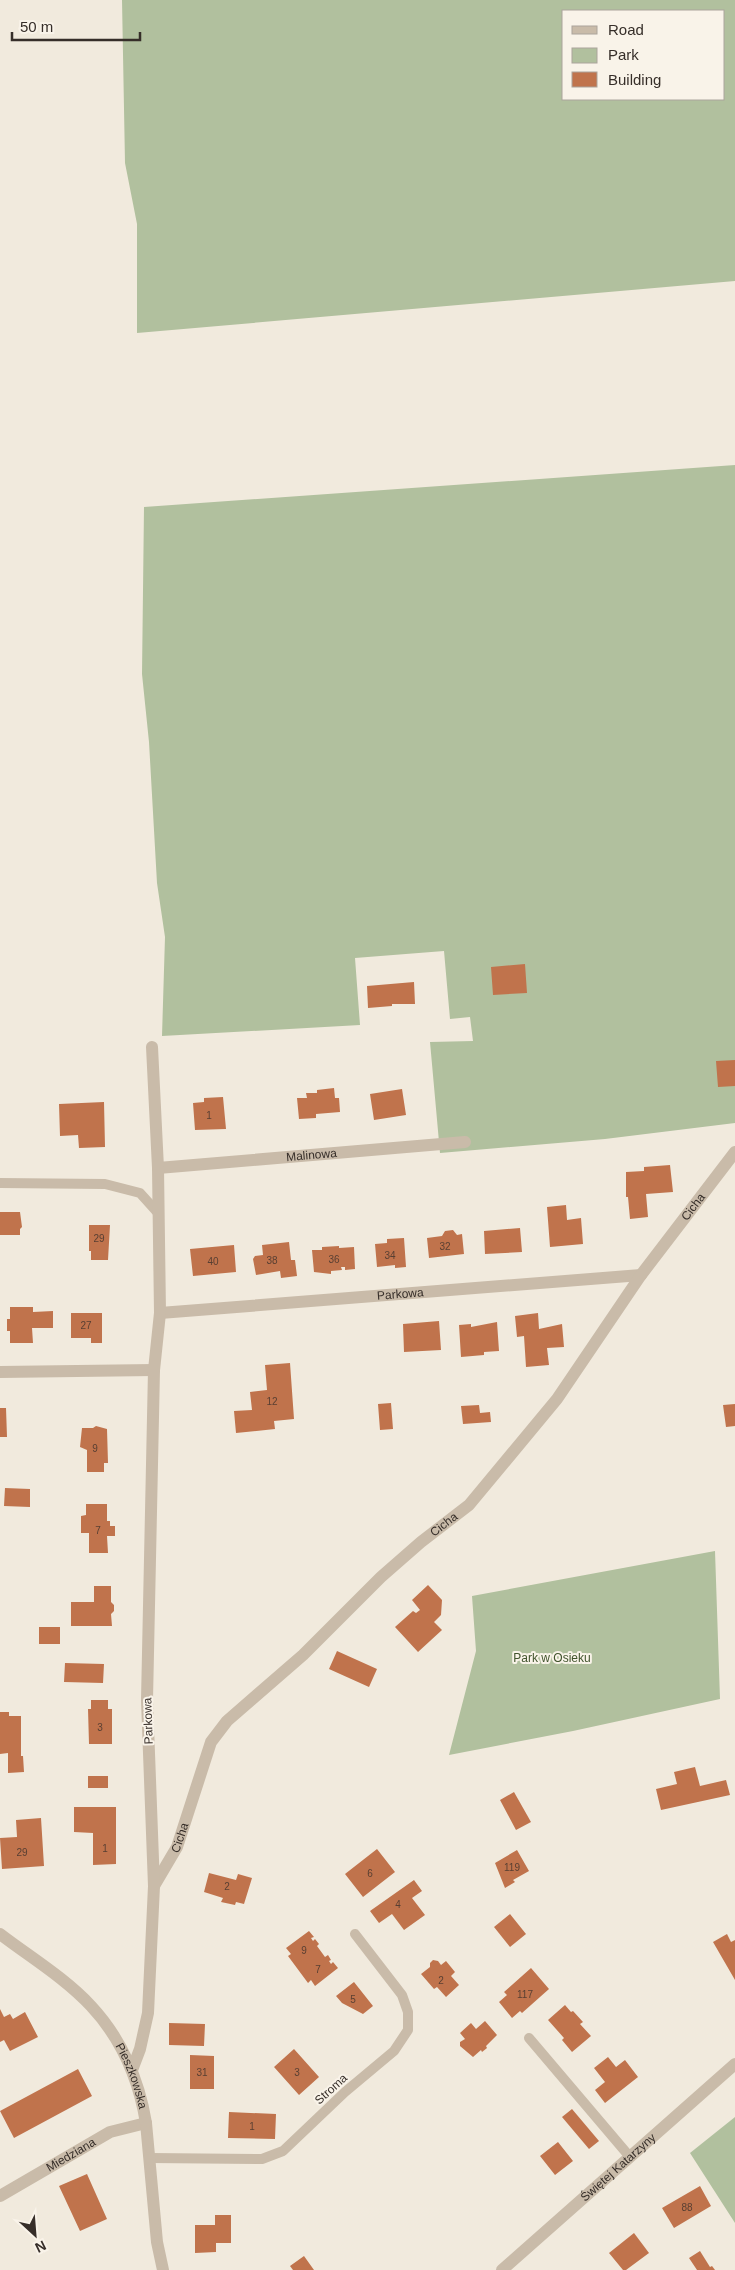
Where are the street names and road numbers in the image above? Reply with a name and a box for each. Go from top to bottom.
street label: Malinowa [286,1146,338,1164]
street label: Cicha [678,1190,708,1223]
street label: Parkowa [376,1285,424,1303]
street label: Cicha [427,1509,461,1539]
street label: Parkowa [140,1697,156,1745]
street label: Cicha [168,1821,191,1855]
street label: Pieszkowska [113,2041,150,2111]
street label: Stroma [312,2071,350,2107]
street label: Świętej Katarzyny [577,2130,659,2204]
street label: Miedziana [44,2135,98,2175]

